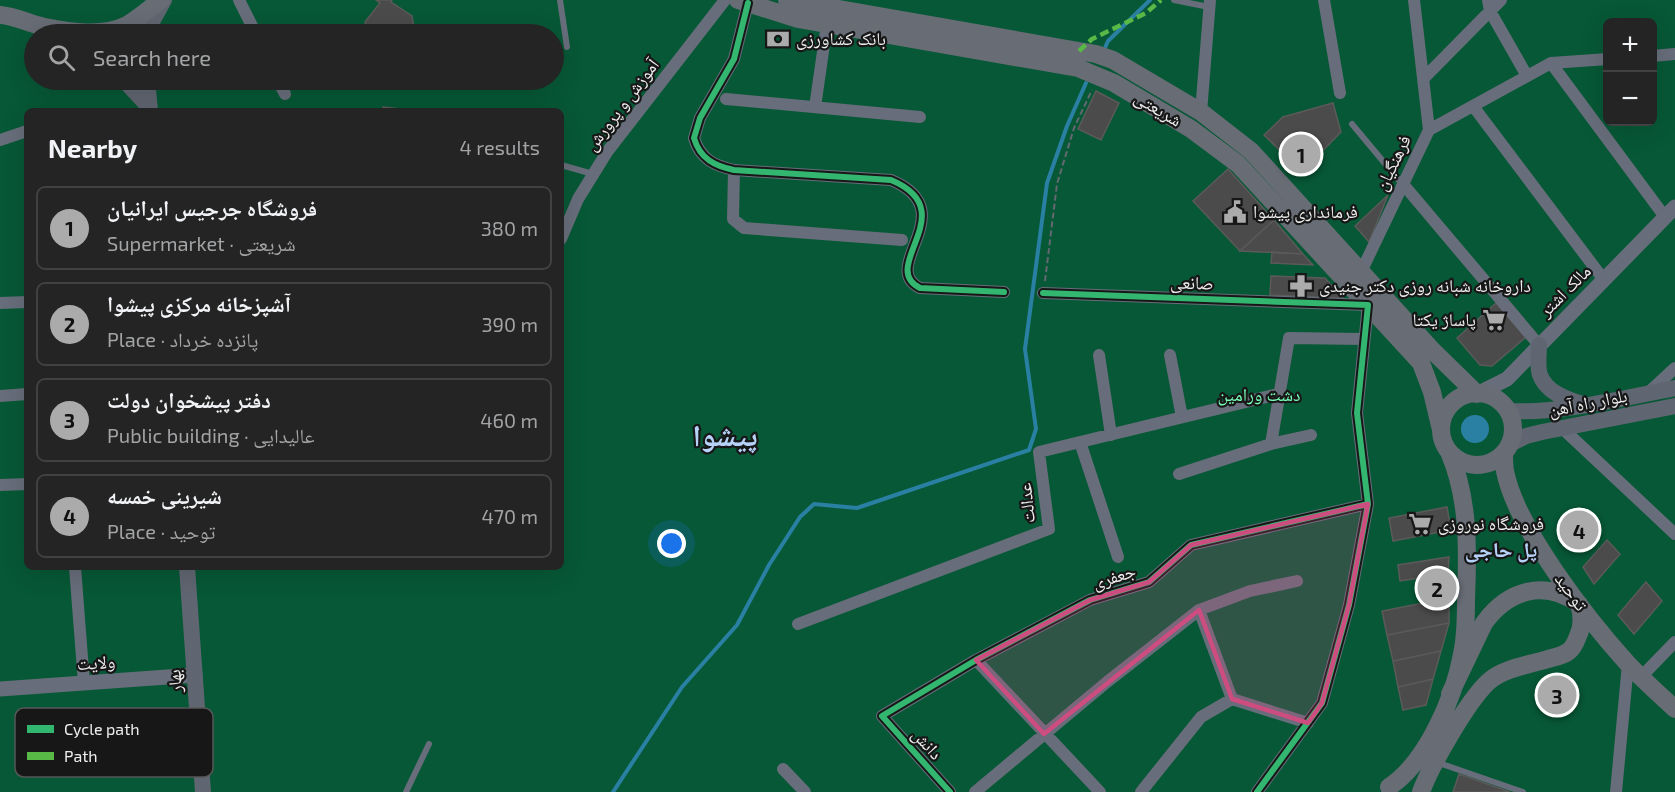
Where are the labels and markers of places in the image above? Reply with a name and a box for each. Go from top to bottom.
bank icon: بانک کشاورزی [765,26,791,52]
place label: بانک کشاورزی [796,27,886,50]
pin: 1 [1282,132,1320,176]
public building icon: فرمانداری پیشوا [1222,199,1248,225]
place label: فرمانداری پیشوا [1253,200,1358,223]
pharmacy icon: داروخانه شبانه روزی دکتر جنیدی [1288,273,1314,299]
place label: داروخانه شبانه روزی دکتر جنیدی [1319,274,1531,297]
supermarket icon: پاساژ یکتا [1481,307,1507,333]
place label: پاساژ یکتا [1412,308,1476,331]
pin: 4 [1560,508,1598,552]
supermarket icon: فروشگاه نوروزی [1407,511,1433,537]
place label: فروشگاه نوروزی [1438,512,1544,535]
pin: 2 [1418,566,1456,610]
pin: 3 [1538,672,1576,718]

